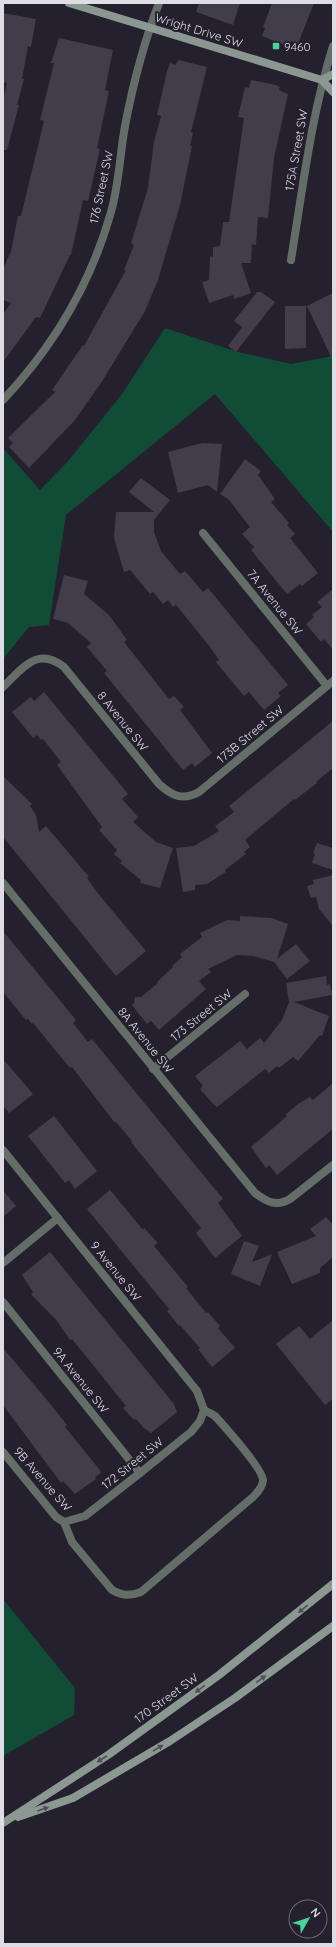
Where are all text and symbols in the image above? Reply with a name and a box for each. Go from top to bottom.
street label: Wright Drive SW [153,10,245,51]
place label: 9460 [284,39,311,54]
marker: 9460 [271,41,281,51]
street label: 175A Street SW [281,108,311,192]
street label: 176 Street SW [86,149,116,225]
street label: 7A Avenue SW [244,566,306,638]
street label: 8 Avenue SW [94,688,152,754]
street label: 173B Street SW [214,702,287,766]
street label: 173 Street SW [167,985,235,1044]
street label: 8A Avenue SW [115,1004,177,1076]
street label: 9 Avenue SW [87,1238,145,1304]
street label: 9A Avenue SW [50,1344,112,1416]
street label: 172 Street SW [98,1433,166,1492]
street label: 9B Avenue SW [11,1444,75,1515]
one-way arrow [297,1605,308,1614]
street label: 170 Street SW [131,1670,201,1726]
one-way arrow [256,1675,267,1683]
one-way arrow [195,1684,205,1692]
one-way arrow [152,1745,164,1752]
one-way arrow [97,1755,107,1763]
one-way arrow [37,1805,49,1811]
north arrow [288,1899,328,1939]
text: N [308,1905,324,1920]

